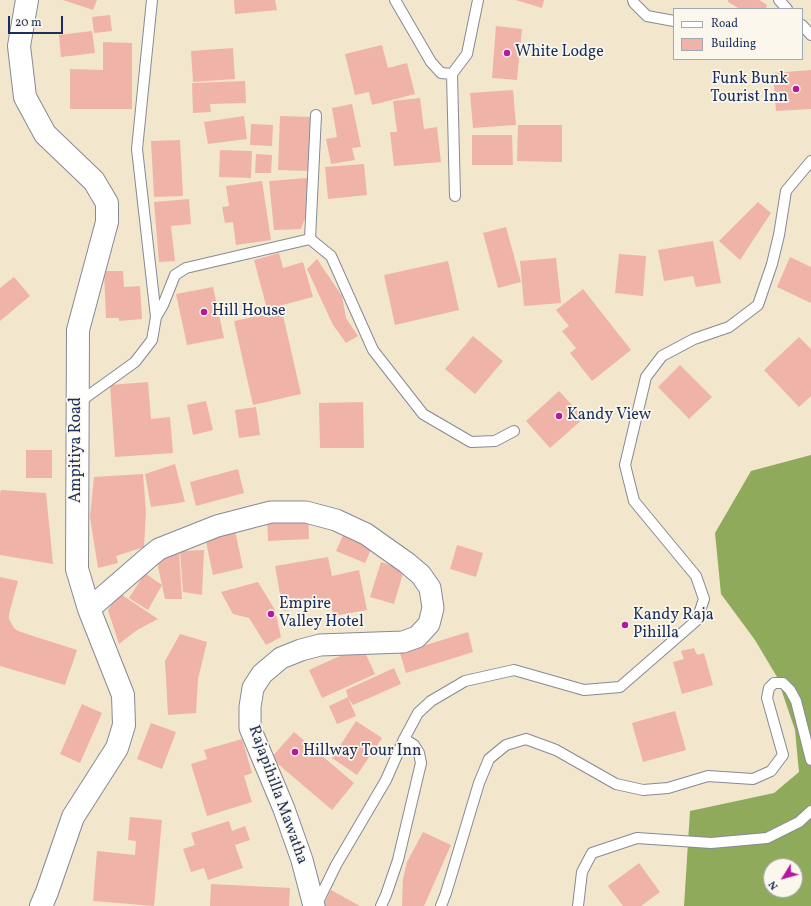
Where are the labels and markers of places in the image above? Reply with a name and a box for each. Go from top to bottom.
place label: White Lodge [515,43,604,63]
marker: White Lodge [502,48,512,58]
place label: Funk Bunk Tourist Inn [710,70,788,108]
marker: Funk Bunk Tourist Inn [791,84,801,94]
place label: Hill House [212,302,286,322]
marker: Hill House [199,307,209,317]
place label: Kandy View [567,406,651,426]
marker: Kandy View [554,411,564,421]
place label: Empire Valley Hotel [279,595,364,633]
place label: Kandy Raja Pihilla [633,606,714,644]
marker: Empire Valley Hotel [266,609,276,619]
marker: Kandy Raja Pihilla [620,620,630,630]
place label: Hillway Tour Inn [303,742,422,762]
marker: Hillway Tour Inn [290,747,300,757]

